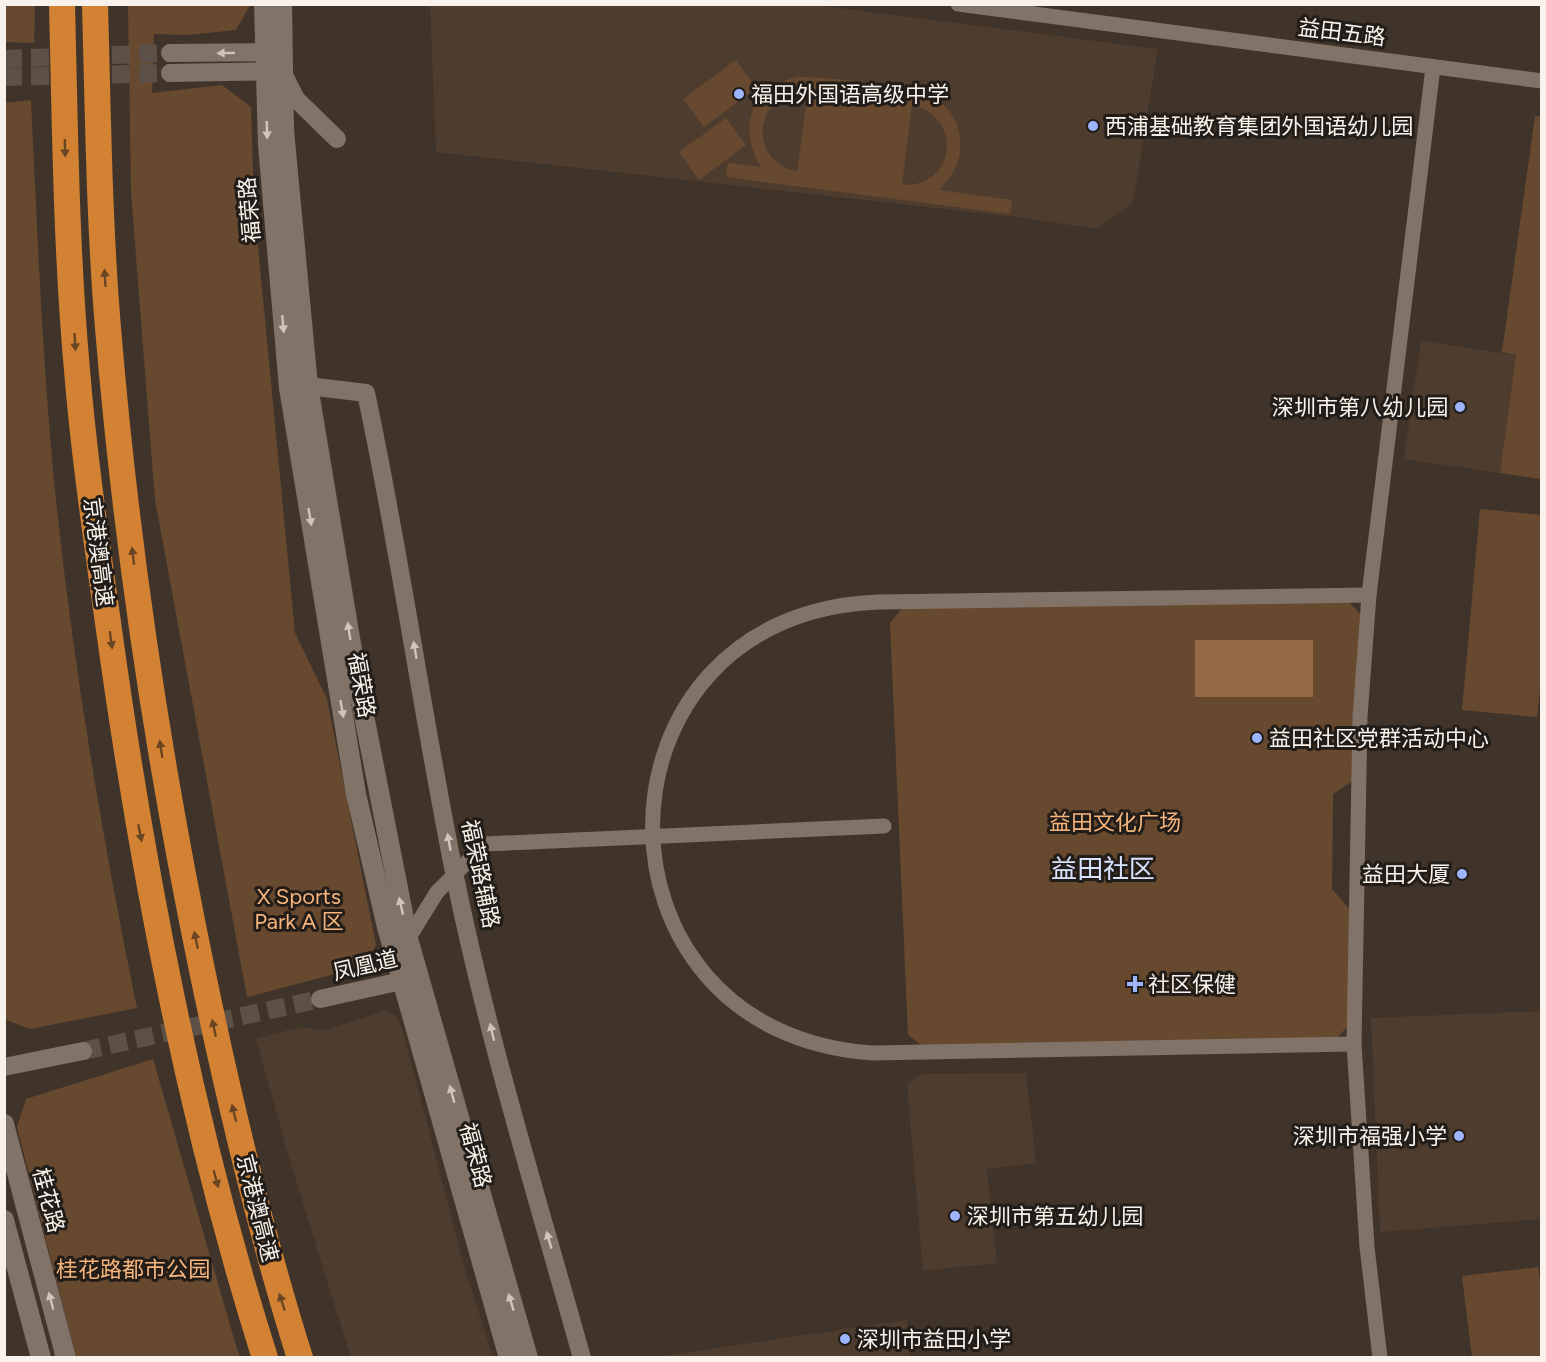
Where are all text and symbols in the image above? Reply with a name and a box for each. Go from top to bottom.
street label: 益田五路 [1297,14,1387,51]
one-way arrow [216,48,235,58]
place label: 福田外国语高级中学 [751,81,949,108]
marker: 福田外国语高级中学 [732,87,746,101]
place label: 西浦基础教育集团外国语幼儿园 [1105,113,1413,140]
marker: 西浦基础教育集团外国语幼儿园 [1086,119,1100,133]
one-way arrow [263,120,272,139]
one-way arrow [60,138,70,157]
street label: 福荣路 [233,176,266,244]
one-way arrow [101,269,110,288]
one-way arrow [278,314,288,333]
one-way arrow [70,333,80,352]
place label: 深圳市第八幼儿园 [1272,394,1448,421]
marker: 深圳市第八幼儿园 [1453,400,1467,414]
street label: 京港澳高速 [78,496,119,608]
one-way arrow [306,508,315,527]
one-way arrow [129,546,138,565]
one-way arrow [344,622,353,641]
one-way arrow [106,631,115,650]
one-way arrow [410,640,419,659]
street label: 福荣路 [342,650,381,720]
one-way arrow [338,700,347,719]
place label: 益田社区党群活动中心 [1269,725,1489,752]
marker: 益田社区党群活动中心 [1250,731,1264,745]
one-way arrow [156,739,165,758]
park label: 益田文化广场 [1049,809,1181,836]
street label: 福荣路辅路 [456,817,505,931]
one-way arrow [136,824,145,843]
one-way arrow [444,832,453,851]
district label: 益田社区 [1051,853,1155,885]
place label: 益田大厦 [1362,861,1450,888]
marker: 益田大厦 [1455,867,1469,881]
park label: X Sports Park A 区 [254,883,344,935]
one-way arrow [395,896,405,915]
one-way arrow [191,931,200,950]
street label: 凤凰道 [330,945,400,986]
place label: 社区保健 [1148,971,1236,998]
marker: 社区保健 [1126,975,1144,993]
one-way arrow [209,1018,218,1037]
one-way arrow [487,1023,497,1041]
one-way arrow [447,1085,456,1103]
one-way arrow [229,1104,238,1122]
street label: 福荣路 [454,1120,497,1191]
place label: 深圳市福强小学 [1293,1123,1447,1150]
marker: 深圳市福强小学 [1452,1129,1466,1143]
street label: 京港澳高速 [231,1151,284,1265]
street label: 桂花路 [27,1165,70,1236]
one-way arrow [211,1170,221,1188]
place label: 深圳市第五幼儿园 [967,1203,1143,1230]
marker: 深圳市第五幼儿园 [948,1209,962,1223]
one-way arrow [544,1231,553,1249]
park label: 桂花路都市公园 [56,1256,210,1283]
one-way arrow [46,1292,55,1310]
one-way arrow [277,1293,287,1311]
one-way arrow [505,1293,515,1311]
place label: 深圳市益田小学 [857,1326,1011,1353]
marker: 深圳市益田小学 [838,1332,852,1346]

